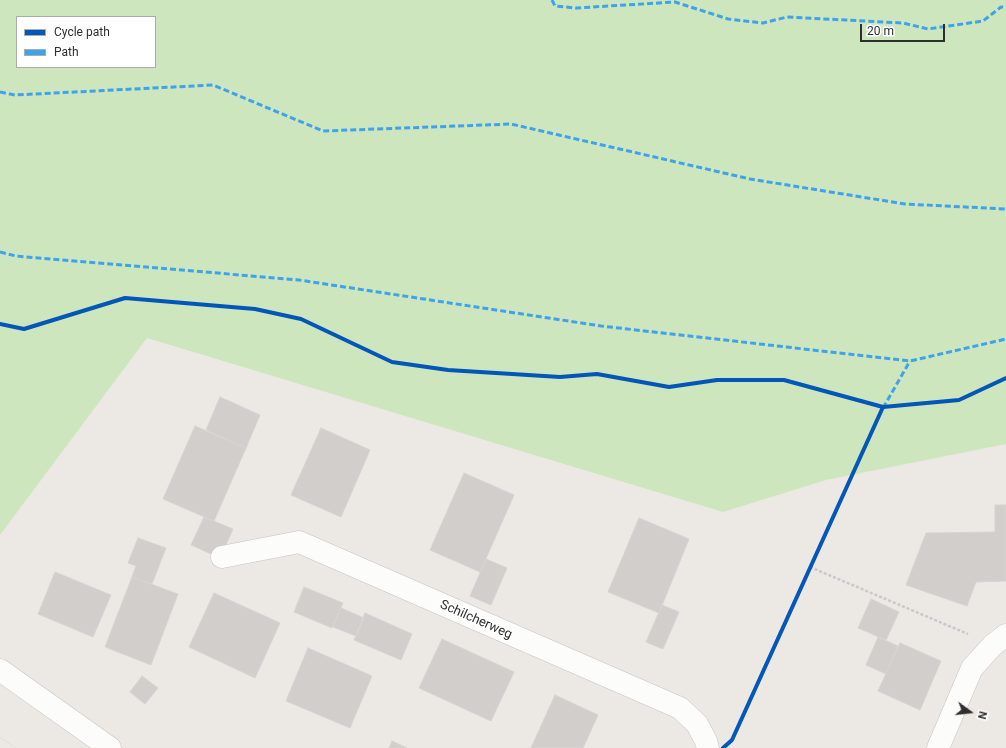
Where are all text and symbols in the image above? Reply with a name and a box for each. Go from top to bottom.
legend [16,16,156,68]
scale bar [862,16,947,42]
text: 20 m [867,24,894,38]
text: Cycle path [54,25,110,39]
text: Path [54,45,79,59]
street label: Schilcherweg [438,597,514,643]
north arrow [950,692,990,732]
text: N [975,710,989,721]

